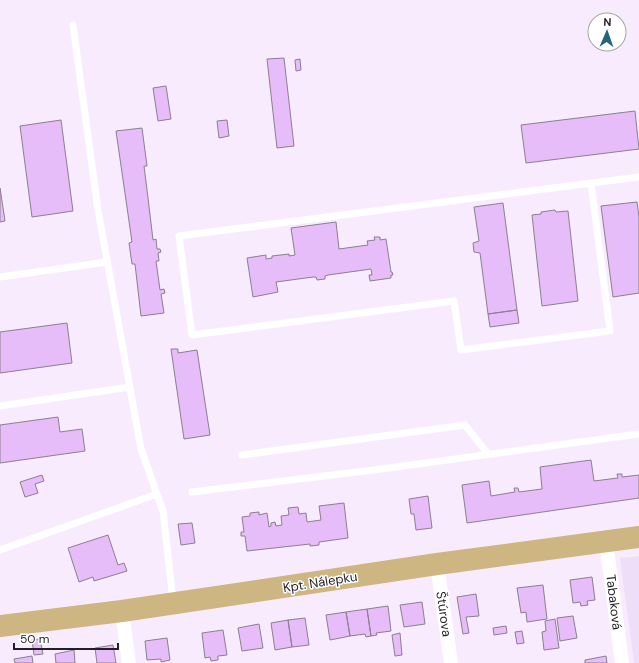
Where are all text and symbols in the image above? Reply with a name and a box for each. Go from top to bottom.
north arrow [587,12,627,52]
text: N [603,15,612,29]
street label: Kpt. Nálepku [282,568,358,596]
street label: Tabaková [602,573,626,631]
street label: Štúrova [432,590,456,638]
scale bar [14,625,118,651]
text: 50 m [20,631,49,647]

